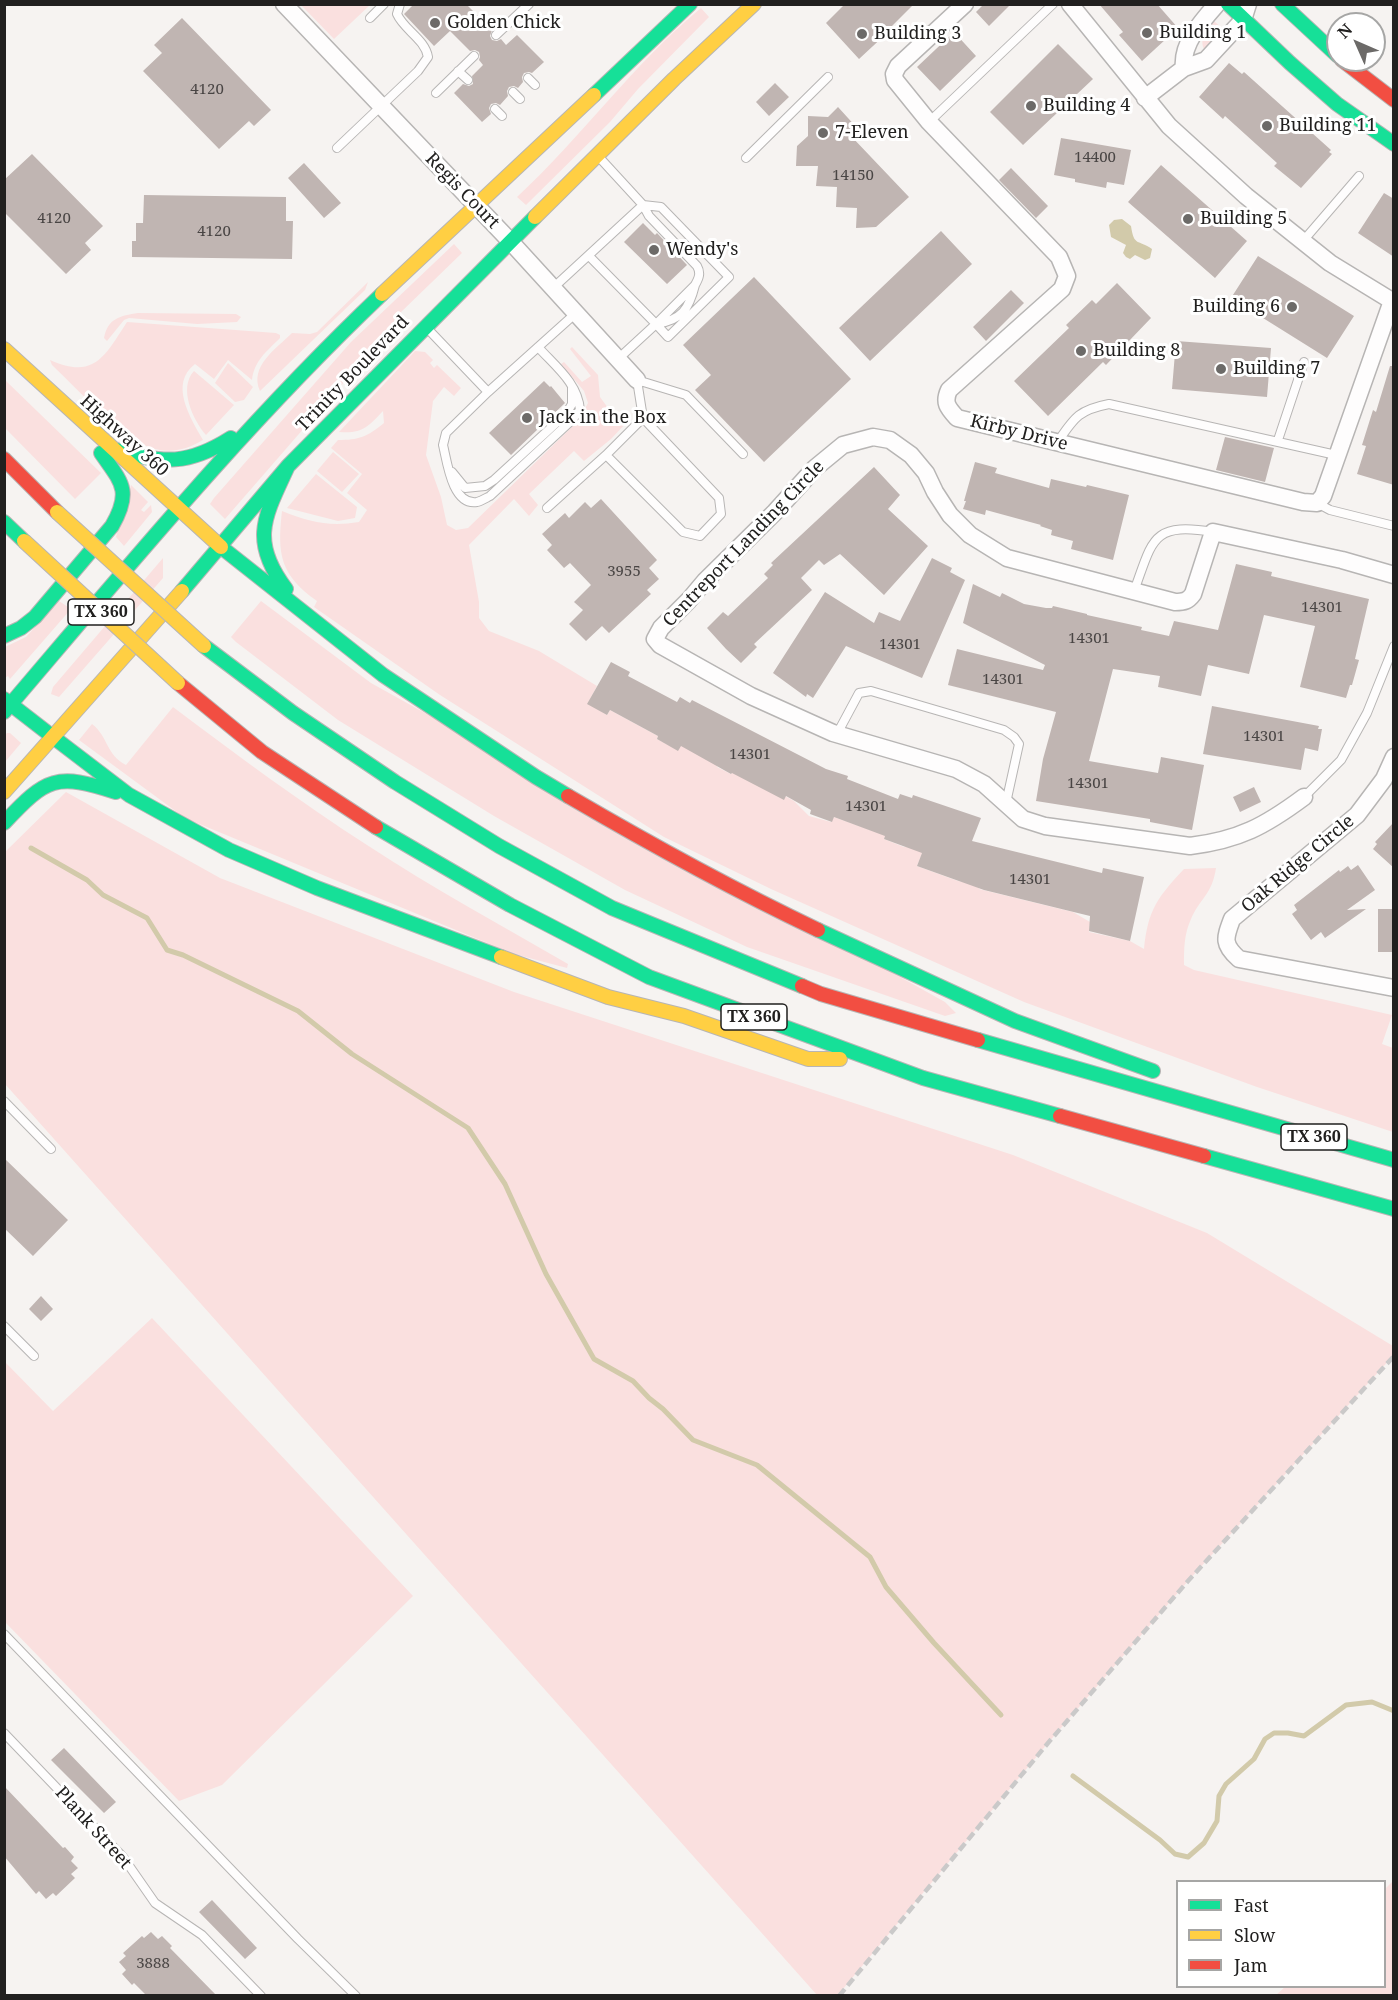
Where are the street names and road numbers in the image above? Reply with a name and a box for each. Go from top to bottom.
street label: Regis Court [420,148,504,234]
street label: Trinity Boulevard [292,312,414,436]
street label: Highway 360 [75,391,173,481]
street label: Kirby Drive [968,410,1070,456]
street label: Centreport Landing Circle [659,456,829,632]
road number: TX 360 [68,599,134,625]
street label: Oak Ridge Circle [1237,811,1359,917]
road number: TX 360 [721,1004,787,1030]
road number: TX 360 [1281,1124,1347,1150]
street label: Plank Street [50,1782,136,1874]

